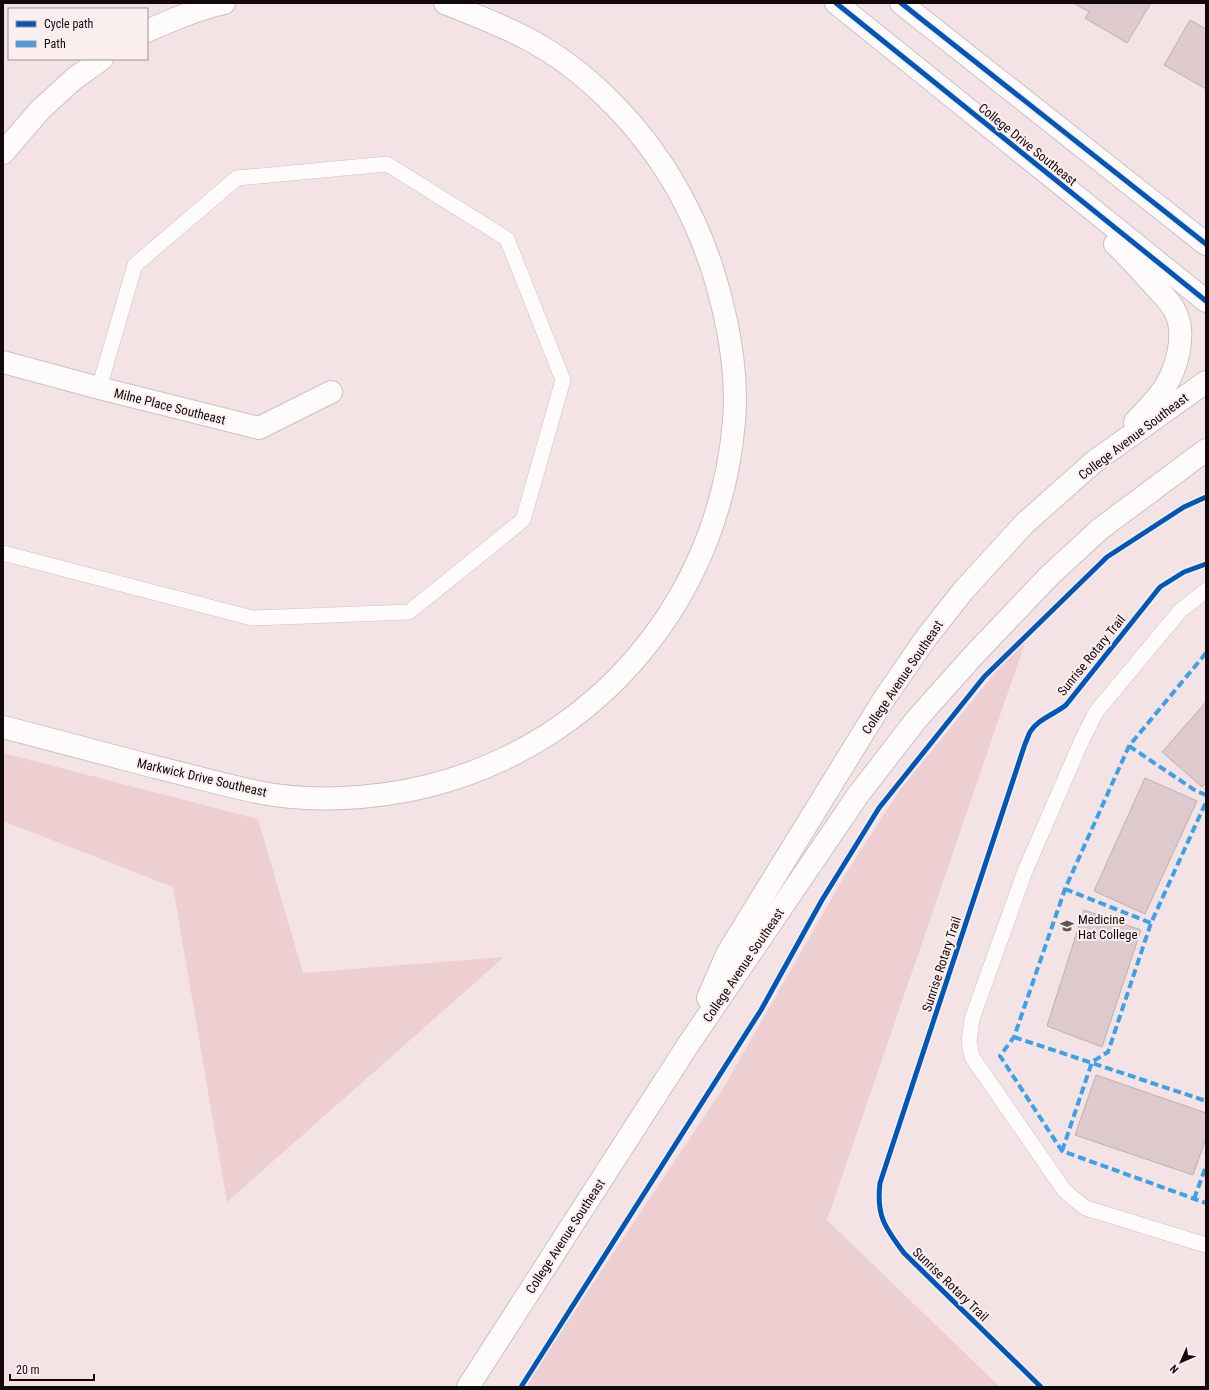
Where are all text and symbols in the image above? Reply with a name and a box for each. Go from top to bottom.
legend [8,8,148,60]
text: Cycle path [44,17,94,31]
text: Path [44,37,66,51]
street label: College Drive Southeast [976,100,1080,189]
street label: Milne Place Southeast [113,385,227,428]
street label: College Avenue Southeast [1075,390,1191,483]
street label: Sunrise Rotary Trail [1054,612,1128,699]
street label: College Avenue Southeast [859,618,946,737]
street label: Markwick Drive Southeast [135,755,268,800]
street label: College Avenue Southeast [700,906,787,1025]
place label: Medicine Hat College [1078,912,1138,942]
street label: Sunrise Rotary Trail [919,915,964,1014]
school or university icon: Medicine Hat College [1059,918,1075,934]
street label: College Avenue Southeast [523,1176,608,1296]
street label: Sunrise Rotary Trail [910,1245,992,1324]
north arrow [1161,1342,1201,1382]
scale bar [10,1356,94,1382]
text: N [1167,1362,1181,1376]
text: 20 m [16,1363,40,1377]

